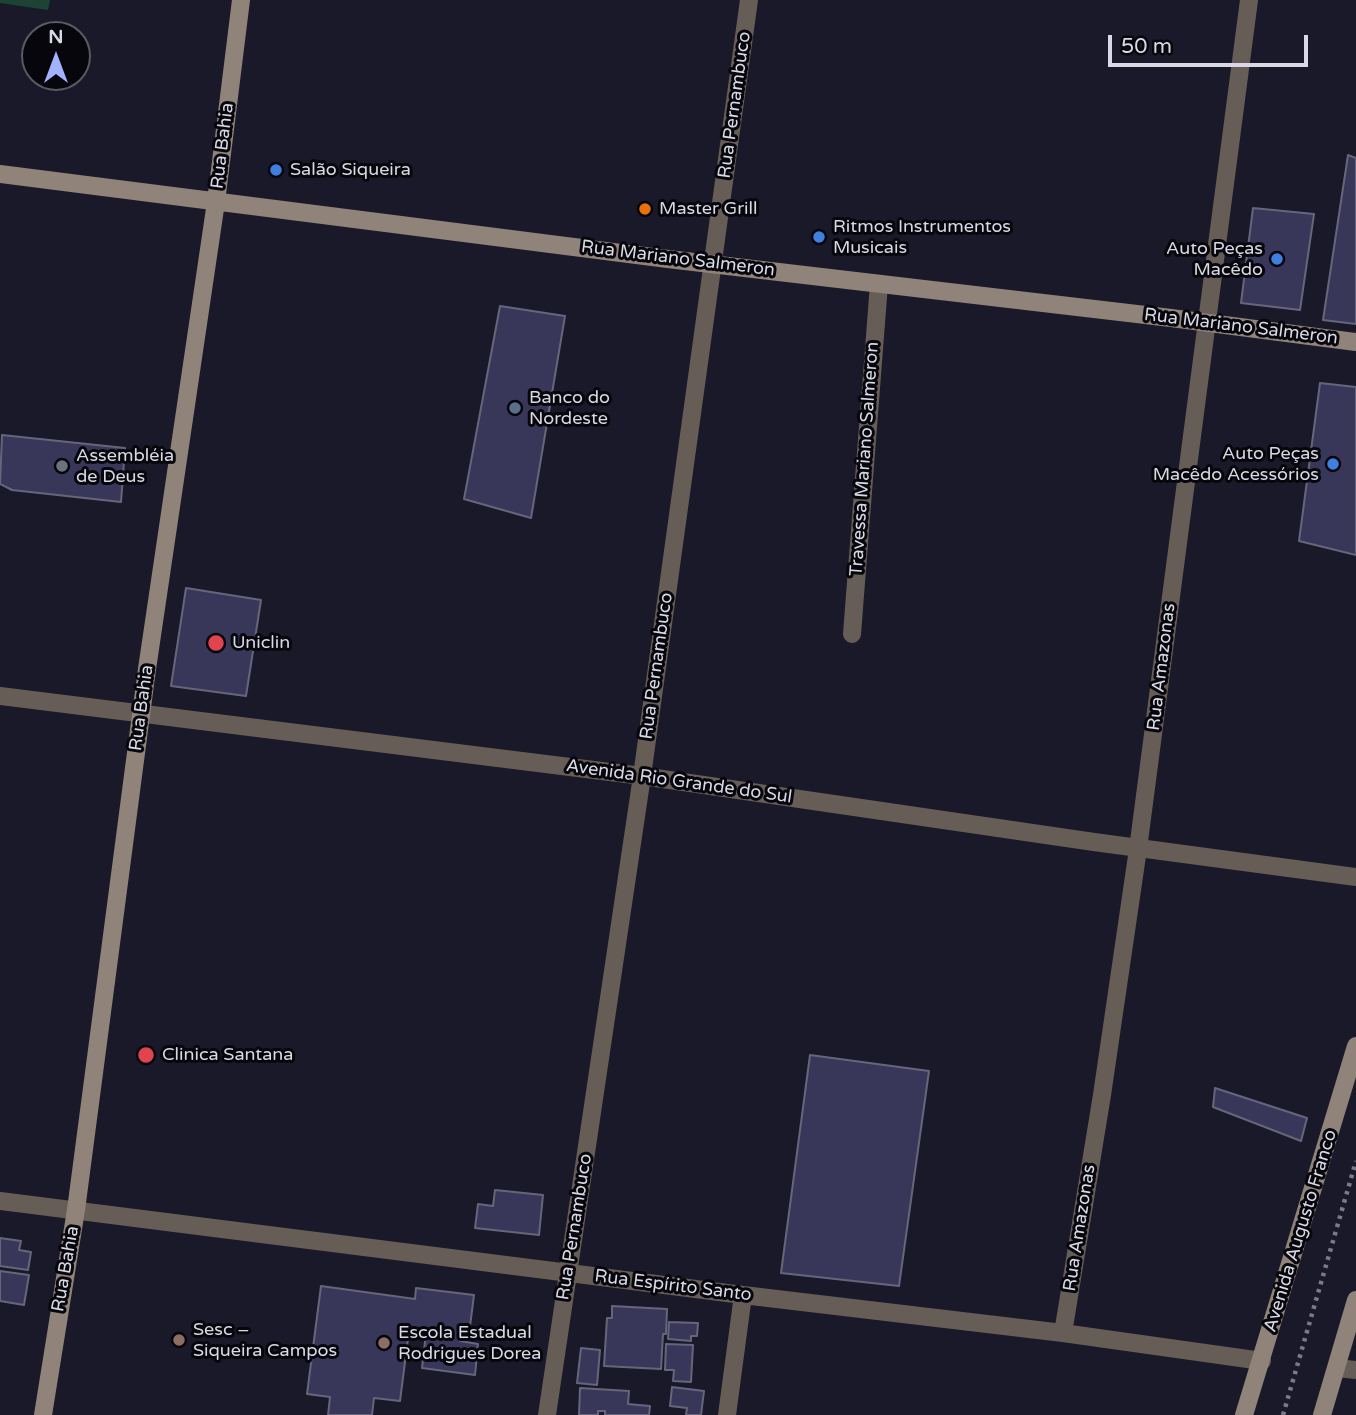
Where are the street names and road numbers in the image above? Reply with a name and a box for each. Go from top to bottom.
street label: Rua Pernambuco [714,30,756,180]
street label: Rua Bahia [207,102,239,190]
street label: Rua Mariano Salmeron [580,236,776,282]
street label: Rua Mariano Salmeron [1143,304,1339,350]
street label: Travessa Mariano Salmeron [846,341,884,577]
street label: Rua Pernambuco [636,591,678,741]
street label: Rua Amazonas [1143,602,1181,732]
street label: Rua Bahia [125,664,159,752]
street label: Avenida Rio Grande do Sul [565,755,793,809]
street label: Avenida Augusto Franco [1260,1127,1342,1335]
street label: Rua Pernambuco [553,1152,597,1302]
street label: Rua Amazonas [1059,1163,1101,1293]
street label: Rua Bahia [48,1224,84,1314]
street label: Rua Espírito Santo [593,1266,753,1306]

